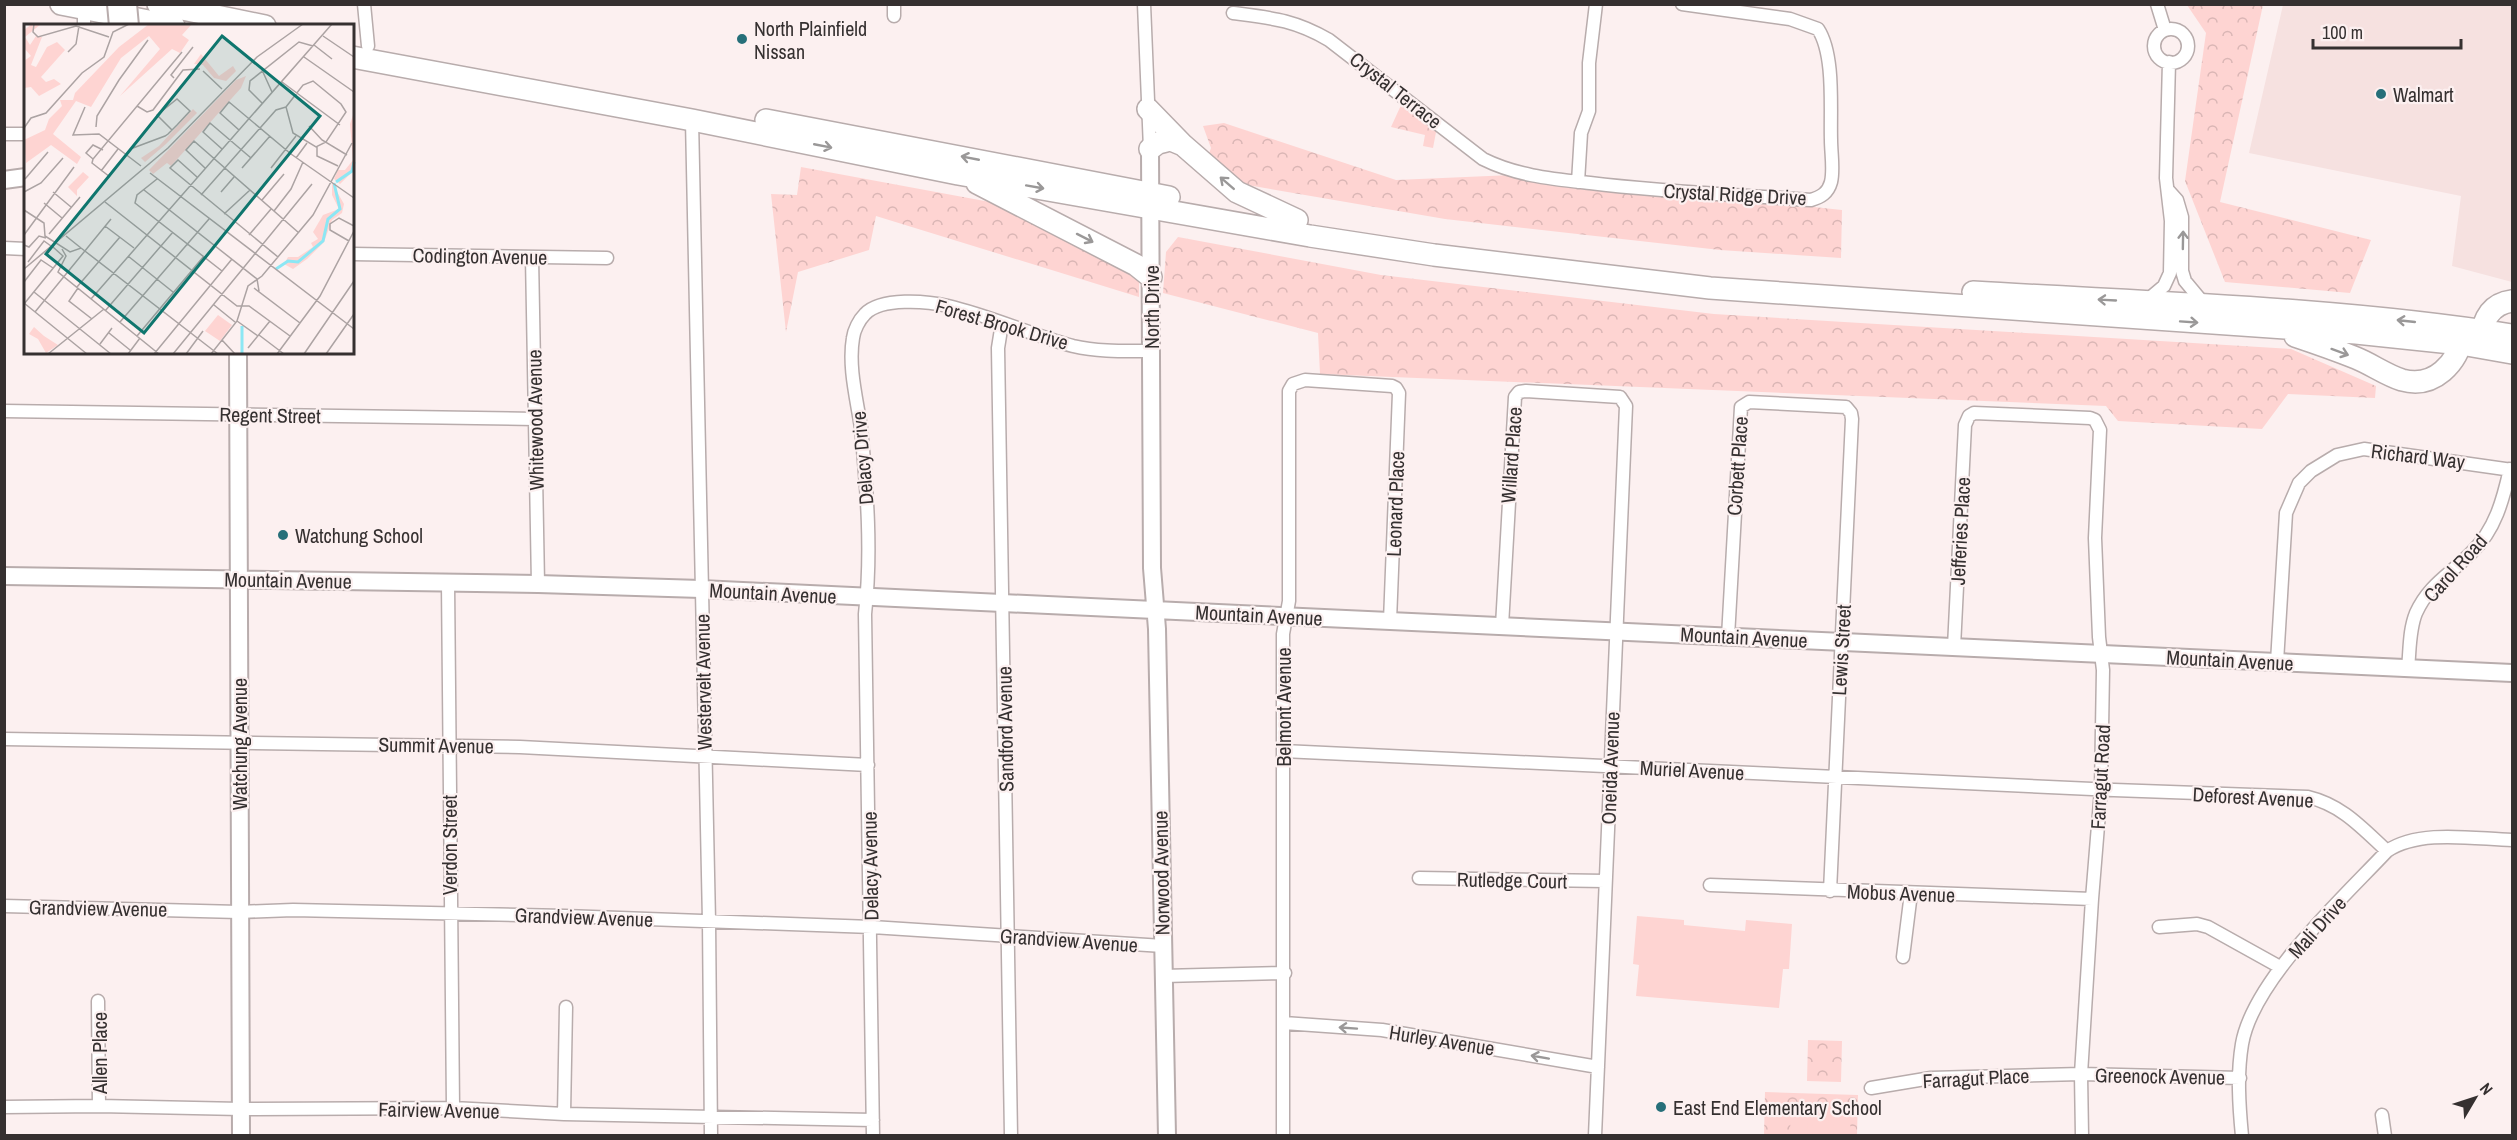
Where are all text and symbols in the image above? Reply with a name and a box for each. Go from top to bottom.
scale bar [2313,12,2462,50]
place label: North Plainfield Nissan [754,15,867,65]
text: 100 m [2322,20,2363,45]
inset map [24,24,354,354]
marker: North Plainfield Nissan [735,32,749,46]
street label: Crystal Terrace [1344,46,1448,134]
place label: Walmart [2393,81,2454,108]
marker: Walmart [2374,87,2388,101]
one-way arrow [812,141,832,152]
one-way arrow [960,152,980,163]
one-way arrow [1220,176,1235,190]
street label: Crystal Ridge Drive [1663,177,1807,211]
one-way arrow [1024,182,1044,193]
one-way arrow [2177,230,2189,250]
one-way arrow [1075,233,1093,245]
street label: Codington Avenue [412,241,548,271]
street label: North Drive [1138,265,1165,349]
street label: Forest Brook Drive [933,292,1071,356]
one-way arrow [2097,294,2117,305]
one-way arrow [2396,315,2416,326]
one-way arrow [2179,317,2199,328]
one-way arrow [2331,348,2349,359]
street label: Whitewood Avenue [520,349,550,491]
street label: Regent Street [219,401,321,429]
street label: Willard Place [1494,406,1528,504]
street label: Delacy Drive [844,410,880,506]
street label: Corbett Place [1720,415,1754,517]
street label: Richard Way [2370,437,2467,475]
street label: Leonard Place [1380,451,1410,557]
street label: Jefferies Place [1944,476,1976,586]
place label: Watchung School [295,522,423,549]
marker: Watchung School [276,528,290,542]
street label: Carol Road [2417,528,2493,608]
street label: Mountain Avenue [224,565,352,595]
street label: Mountain Avenue [709,576,837,610]
street label: Mountain Avenue [1195,598,1323,632]
street label: Lewis Street [1825,603,1857,696]
street label: Westervelt Avenue [688,614,718,750]
street label: Mountain Avenue [1680,620,1808,654]
street label: Mountain Avenue [2166,643,2294,677]
street label: Belmont Avenue [1270,647,1297,767]
street label: Sandford Avenue [990,666,1020,792]
street label: Watchung Avenue [226,678,253,810]
street label: Oneida Avenue [1595,711,1625,825]
street label: Farragut Road [2084,724,2116,830]
street label: Summit Avenue [378,730,494,760]
street label: Muriel Avenue [1639,754,1745,786]
street label: Deforest Avenue [2192,780,2314,814]
street label: Verdon Street [436,794,463,895]
street label: Norwood Avenue [1146,810,1176,936]
street label: Delacy Avenue [856,811,884,921]
street label: Rutledge Court [1457,866,1568,894]
street label: Mobus Avenue [1846,878,1956,908]
street label: Mali Drive [2282,890,2352,964]
street label: Grandview Avenue [29,893,167,923]
street label: Grandview Avenue [514,901,654,933]
street label: Grandview Avenue [999,922,1139,958]
street label: Allen Place [86,1012,113,1095]
street label: Hurley Avenue [1387,1018,1497,1062]
one-way arrow [1338,1022,1358,1033]
one-way arrow [1531,1051,1551,1062]
street label: Greenock Avenue [2095,1061,2225,1091]
street label: Farragut Place [1922,1062,2030,1094]
north arrow [2445,1068,2505,1128]
text: N [2475,1078,2498,1099]
place label: East End Elementary School [1673,1094,1882,1121]
street label: Fairview Avenue [378,1095,500,1125]
marker: East End Elementary School [1654,1100,1668,1114]

